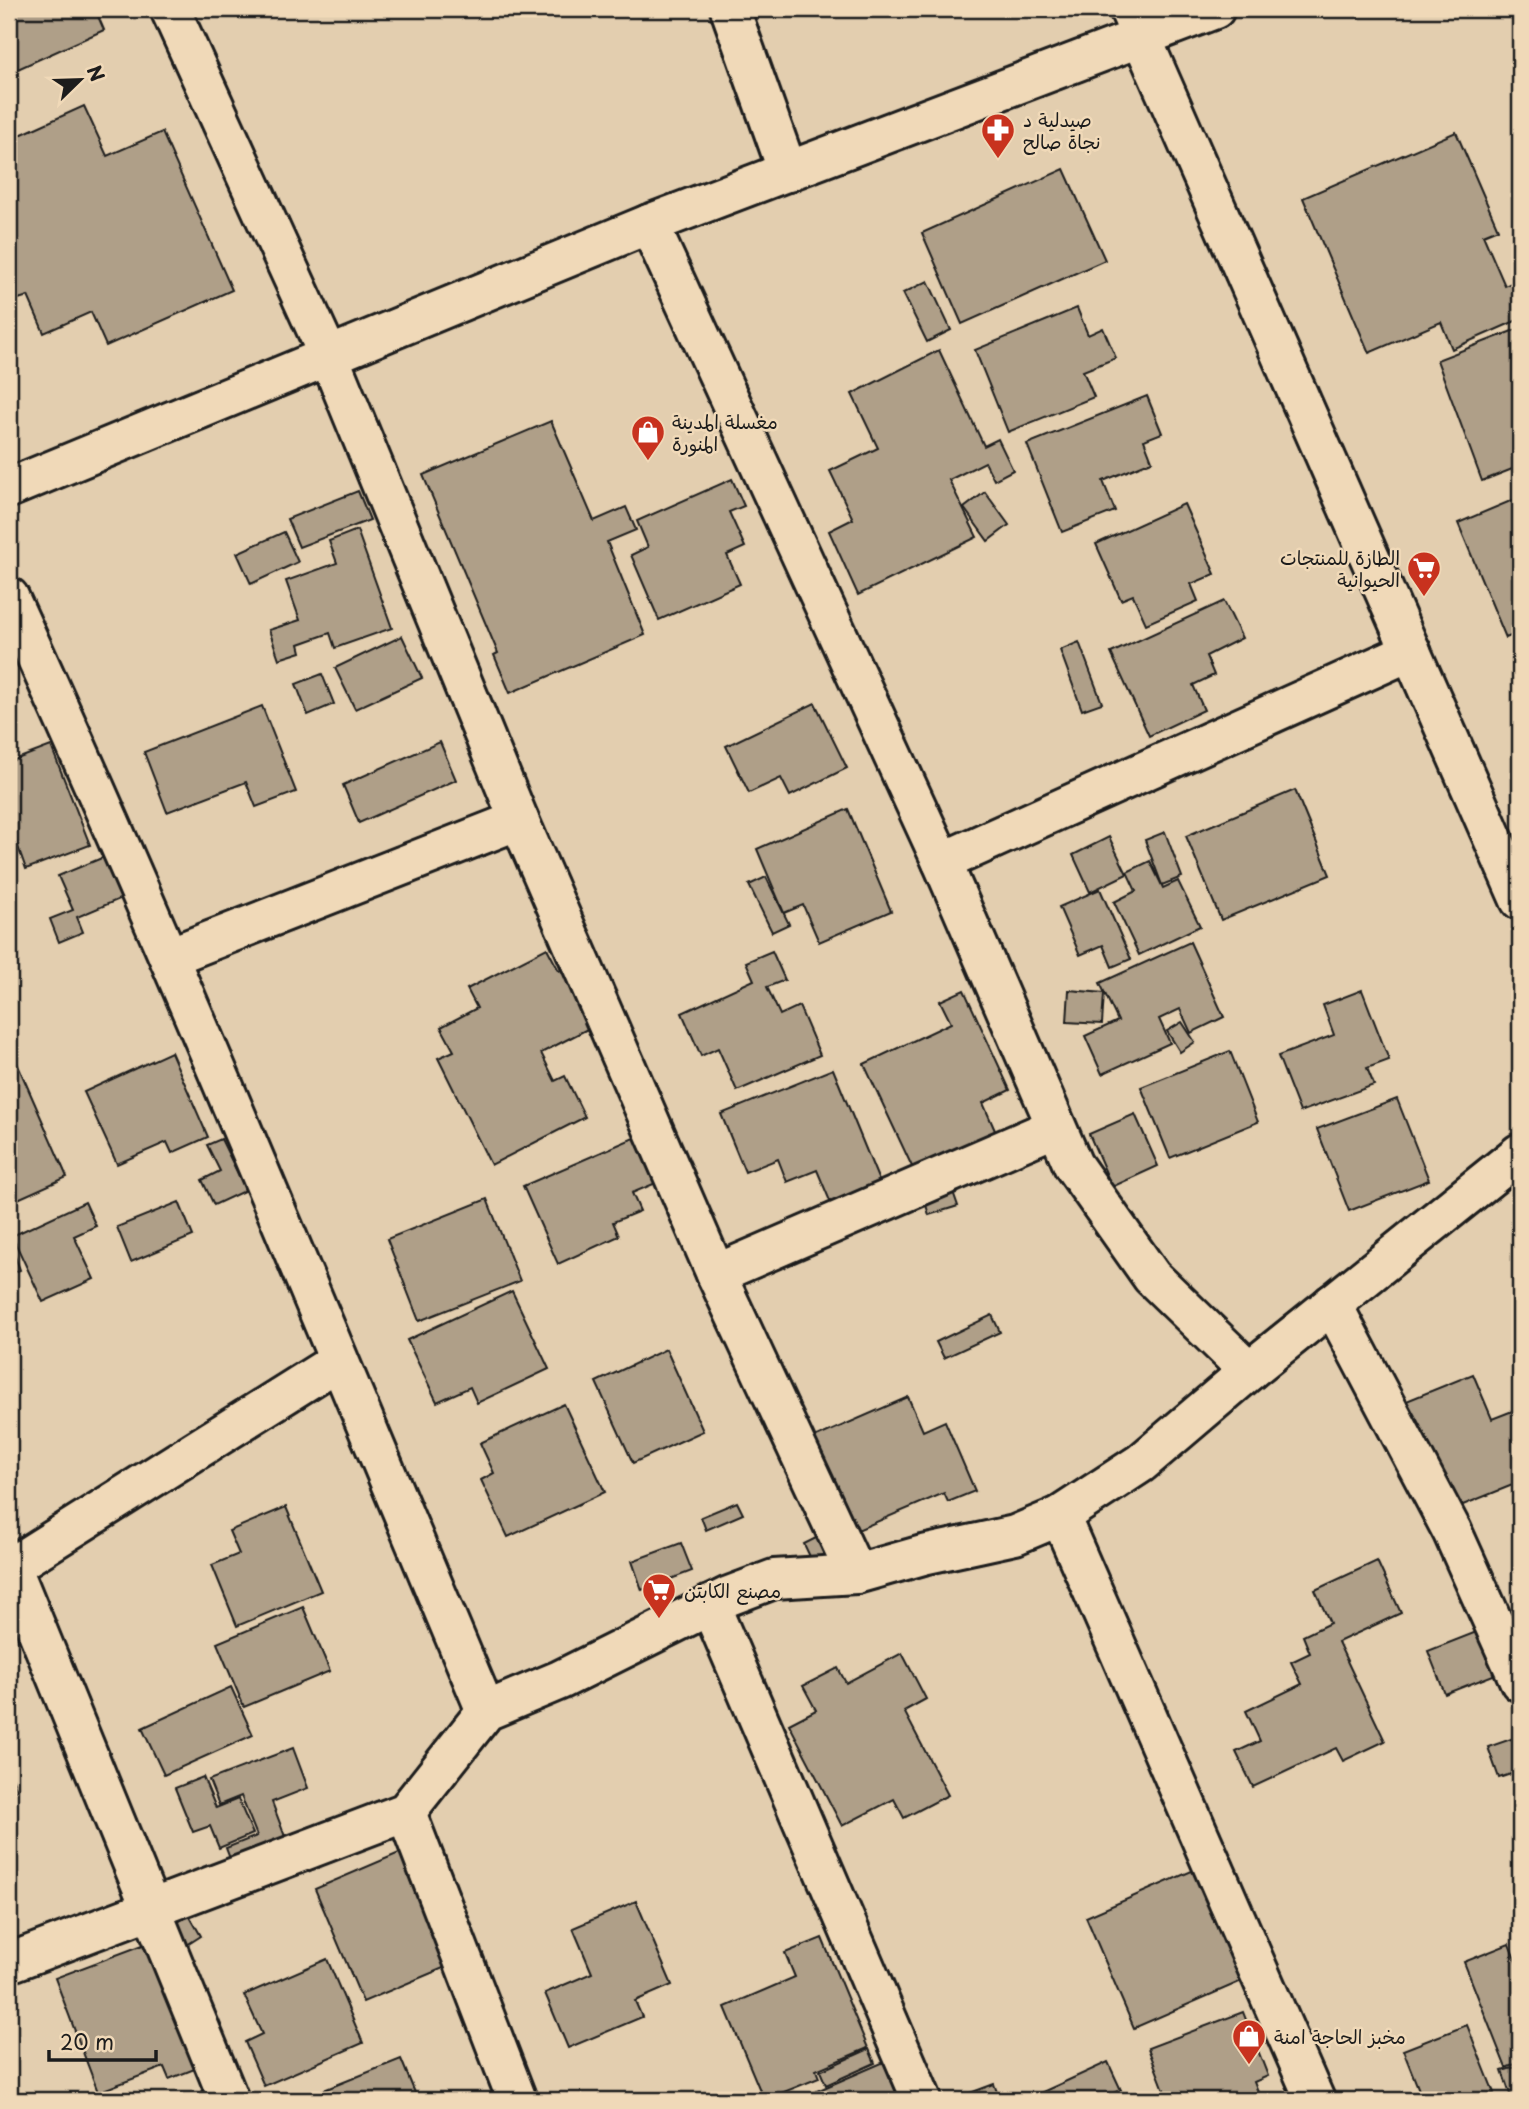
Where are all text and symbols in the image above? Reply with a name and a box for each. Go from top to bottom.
north arrow [46,46,116,116]
text: N [81,61,112,85]
place label: صيدلية د نجاة صالح [1023,105,1100,155]
pharmacy icon: صيدلية د نجاة صالح [979,111,1017,160]
place label: مغسلة المدينة المنورة [672,407,778,457]
shop icon: مغسلة المدينة المنورة [629,413,667,462]
place label: الطازة للمنتجات الحيوانية [1280,543,1400,593]
supermarket icon: الطازة للمنتجات الحيوانية [1405,549,1443,598]
supermarket icon: مصنع الكابتن [640,1571,678,1620]
place label: مصنع الكابتن [684,1576,781,1605]
shop icon: مخبز الحاجة امنة [1230,2017,1268,2066]
scale bar [49,2018,156,2062]
place label: مخبز الحاجة امنة [1274,2022,1406,2050]
text: 20 m [60,2025,114,2057]

